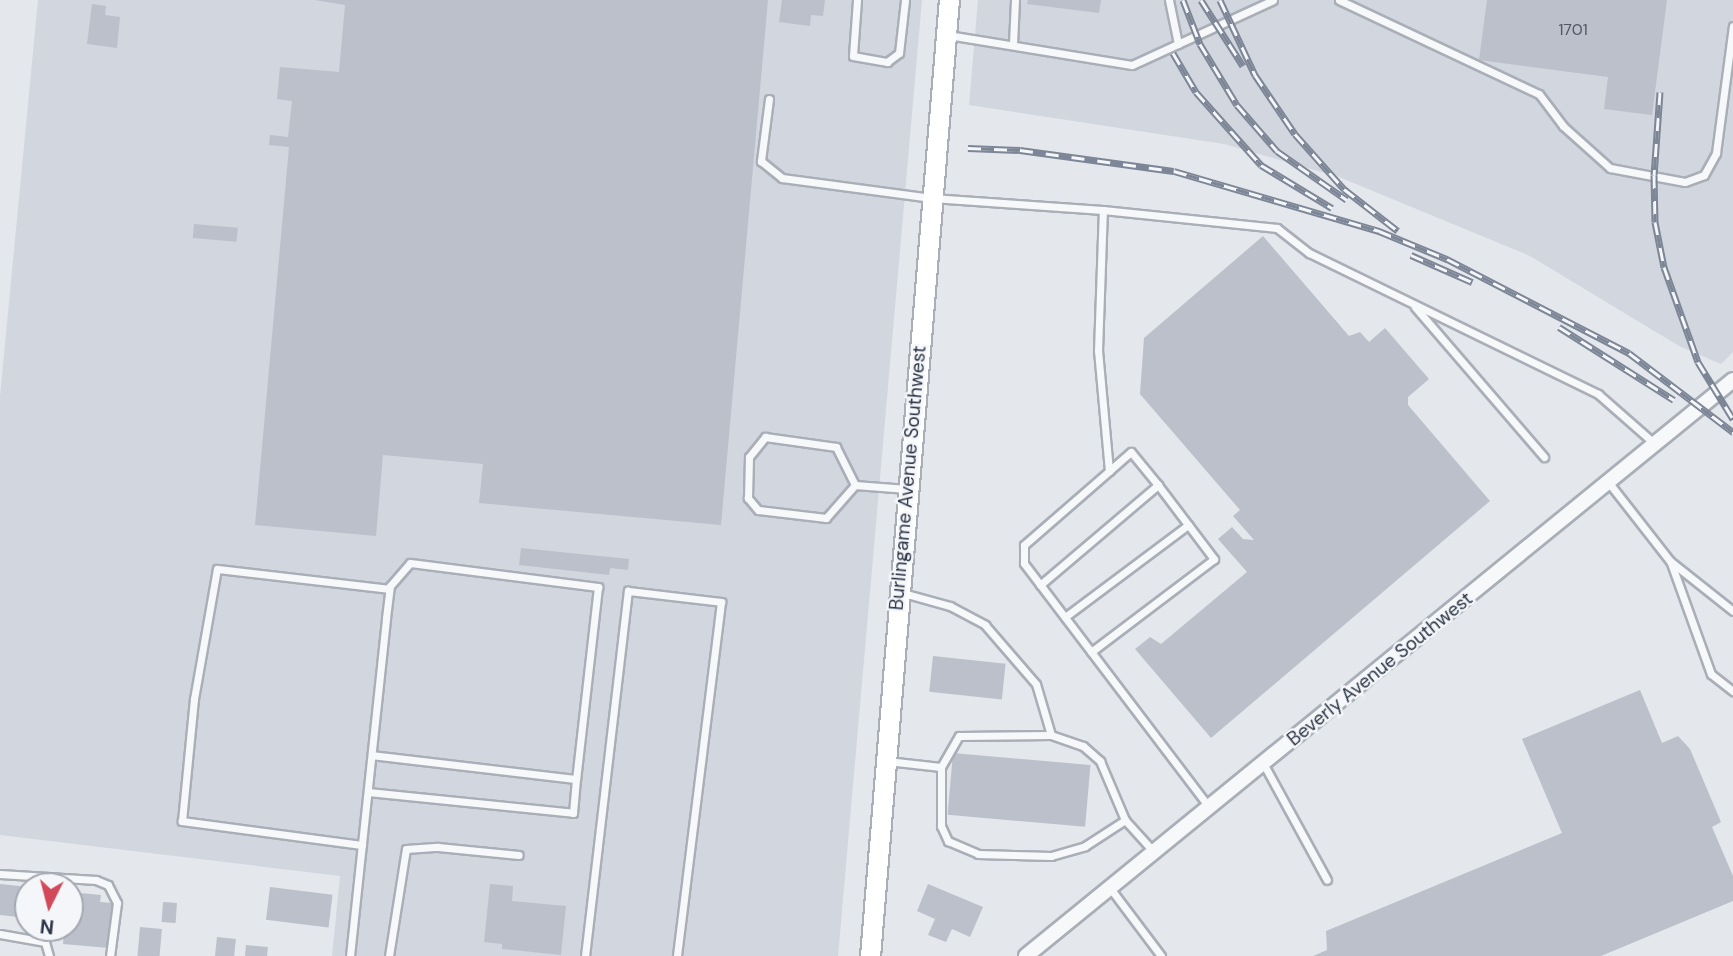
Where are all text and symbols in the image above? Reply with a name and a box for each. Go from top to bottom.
house number: 1701 [1558,20,1588,40]
street label: Burlingame Avenue Southwest [885,345,931,611]
street label: Beverly Avenue Southwest [1283,587,1477,751]
north arrow [14,872,84,942]
text: N [39,913,55,940]

